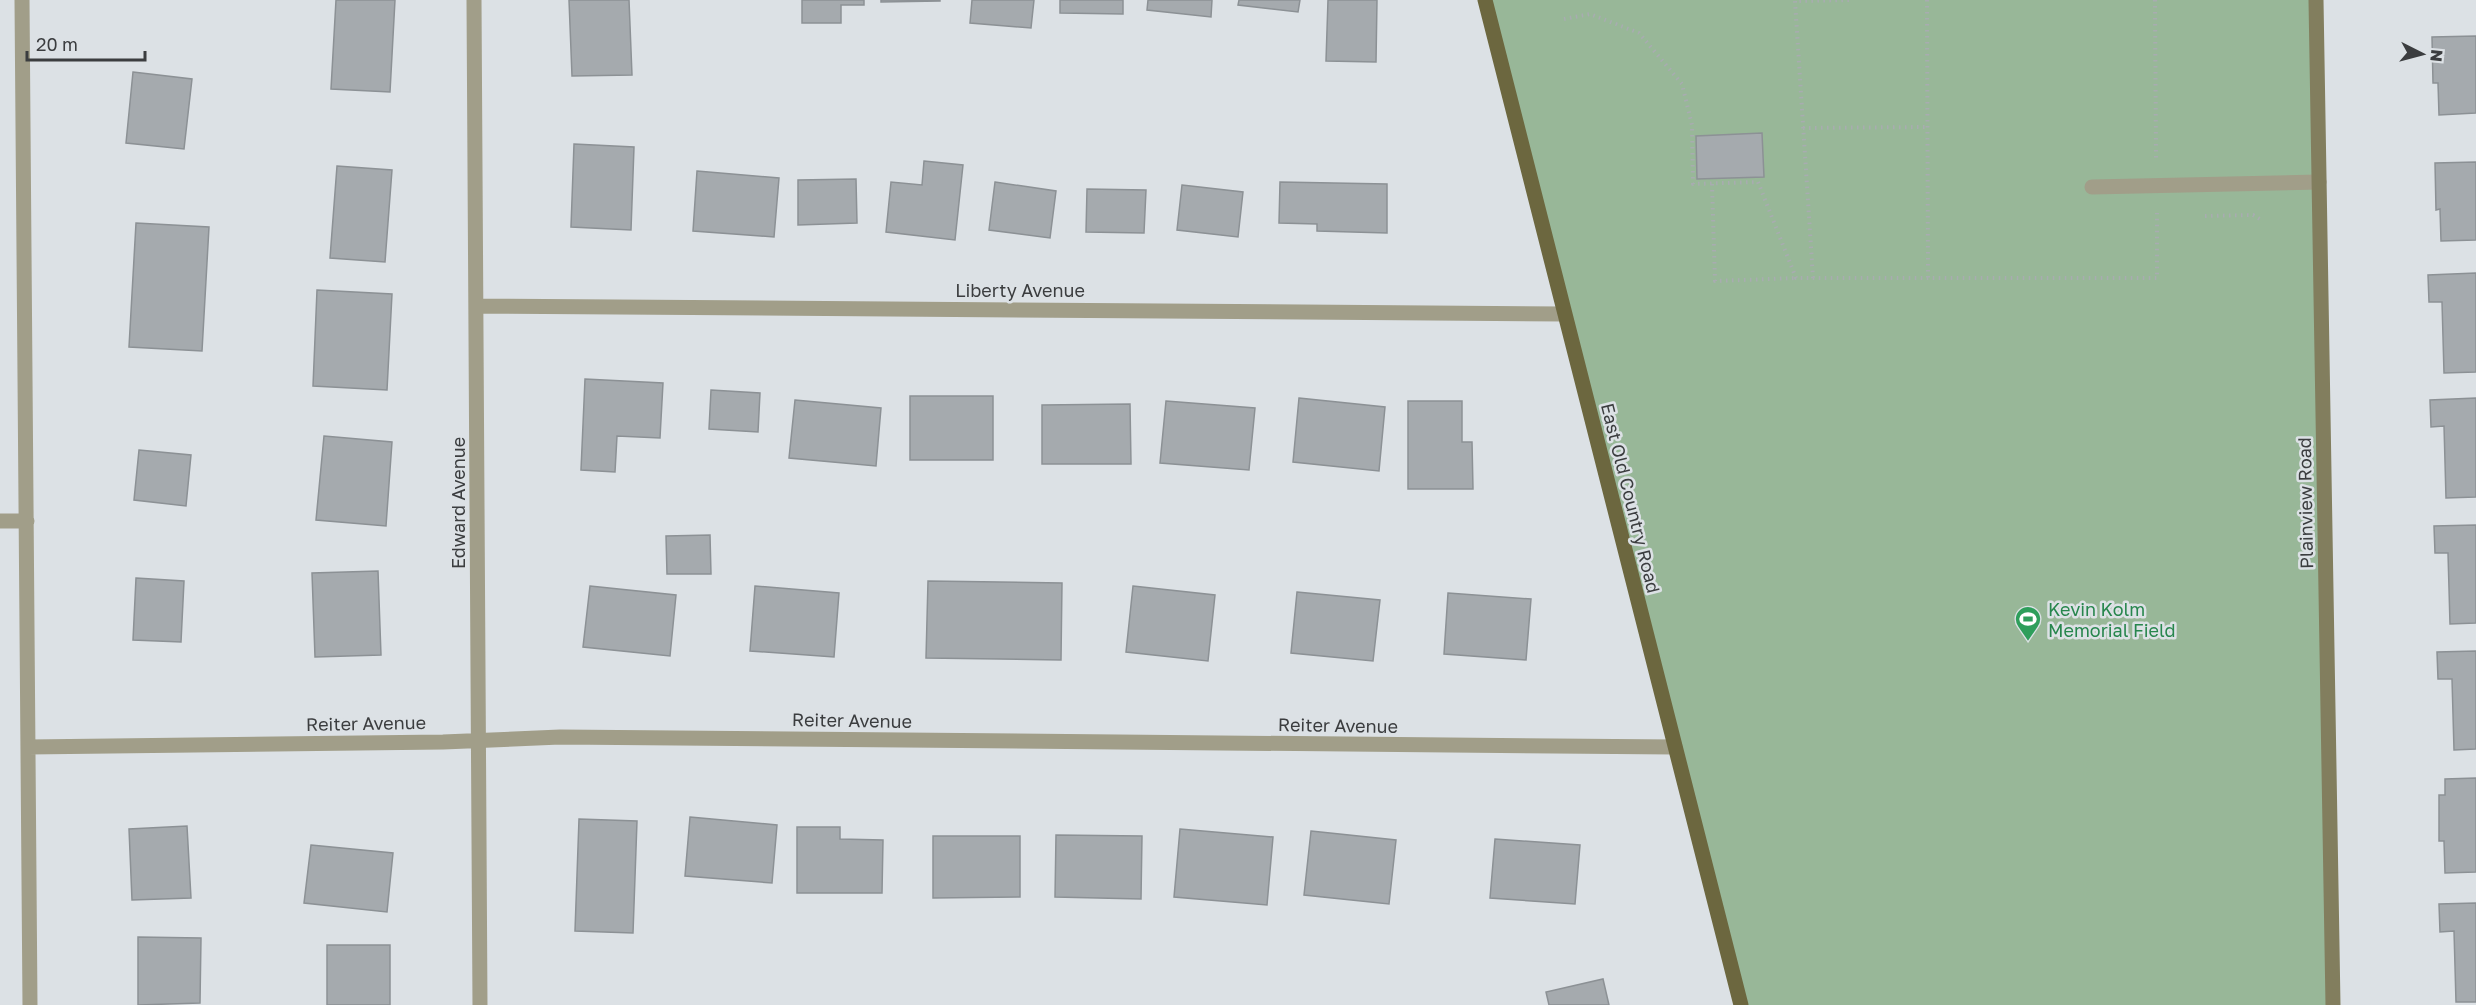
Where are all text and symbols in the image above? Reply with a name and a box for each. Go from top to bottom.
scale bar [27,24,146,62]
north arrow [2392,24,2452,84]
text: 20 m [36,33,78,55]
text: N [2426,48,2447,63]
street label: Liberty Avenue [955,279,1085,301]
street label: East Old Country Road [1597,401,1665,595]
street label: Edward Avenue [447,437,469,569]
street label: Plainview Road [2293,437,2317,569]
place label: Kevin Kolm Memorial Field [2048,598,2176,641]
sports icon: Kevin Kolm Memorial Field [2013,604,2043,642]
street label: Reiter Avenue [792,708,912,732]
street label: Reiter Avenue [306,711,426,735]
street label: Reiter Avenue [1278,713,1398,737]

